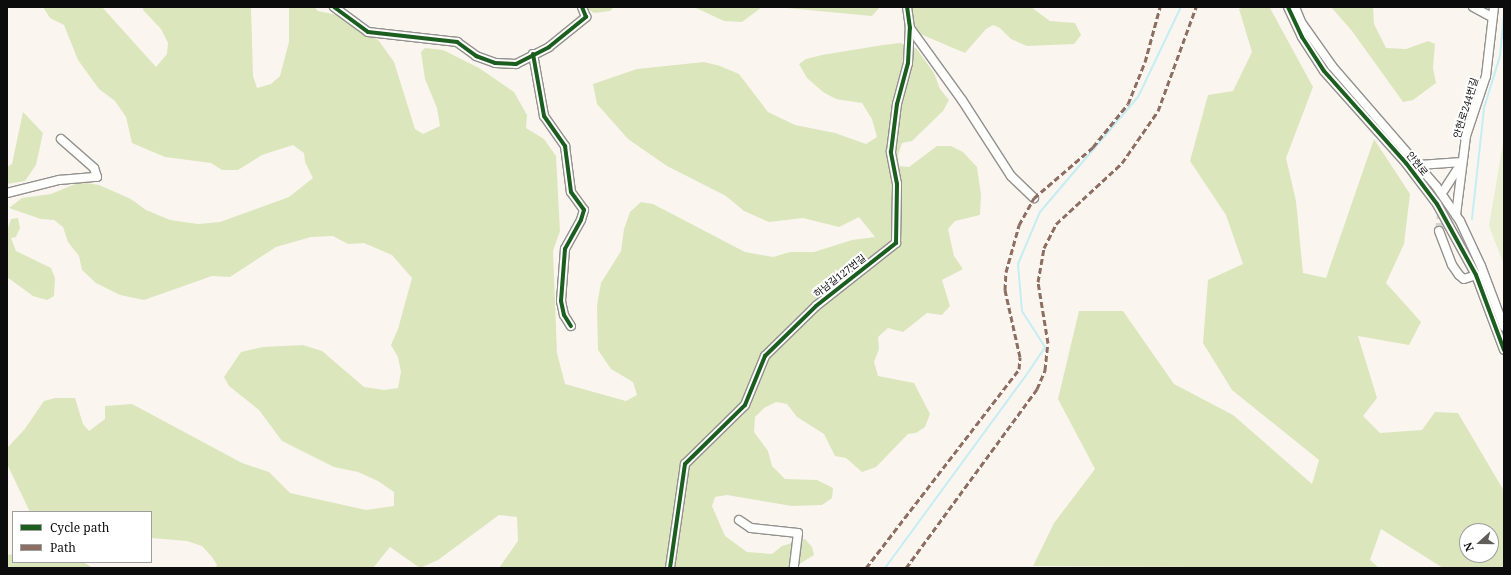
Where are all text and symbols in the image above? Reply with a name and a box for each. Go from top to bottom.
street label: 안현로244번길 [1451,76,1481,140]
street label: 안현로 [1404,149,1430,179]
street label: 하남길127번길 [812,252,868,300]
legend [12,511,152,563]
text: Cycle path [50,519,109,536]
north arrow [1459,523,1499,563]
text: Path [50,539,76,556]
text: N [1460,540,1477,554]

